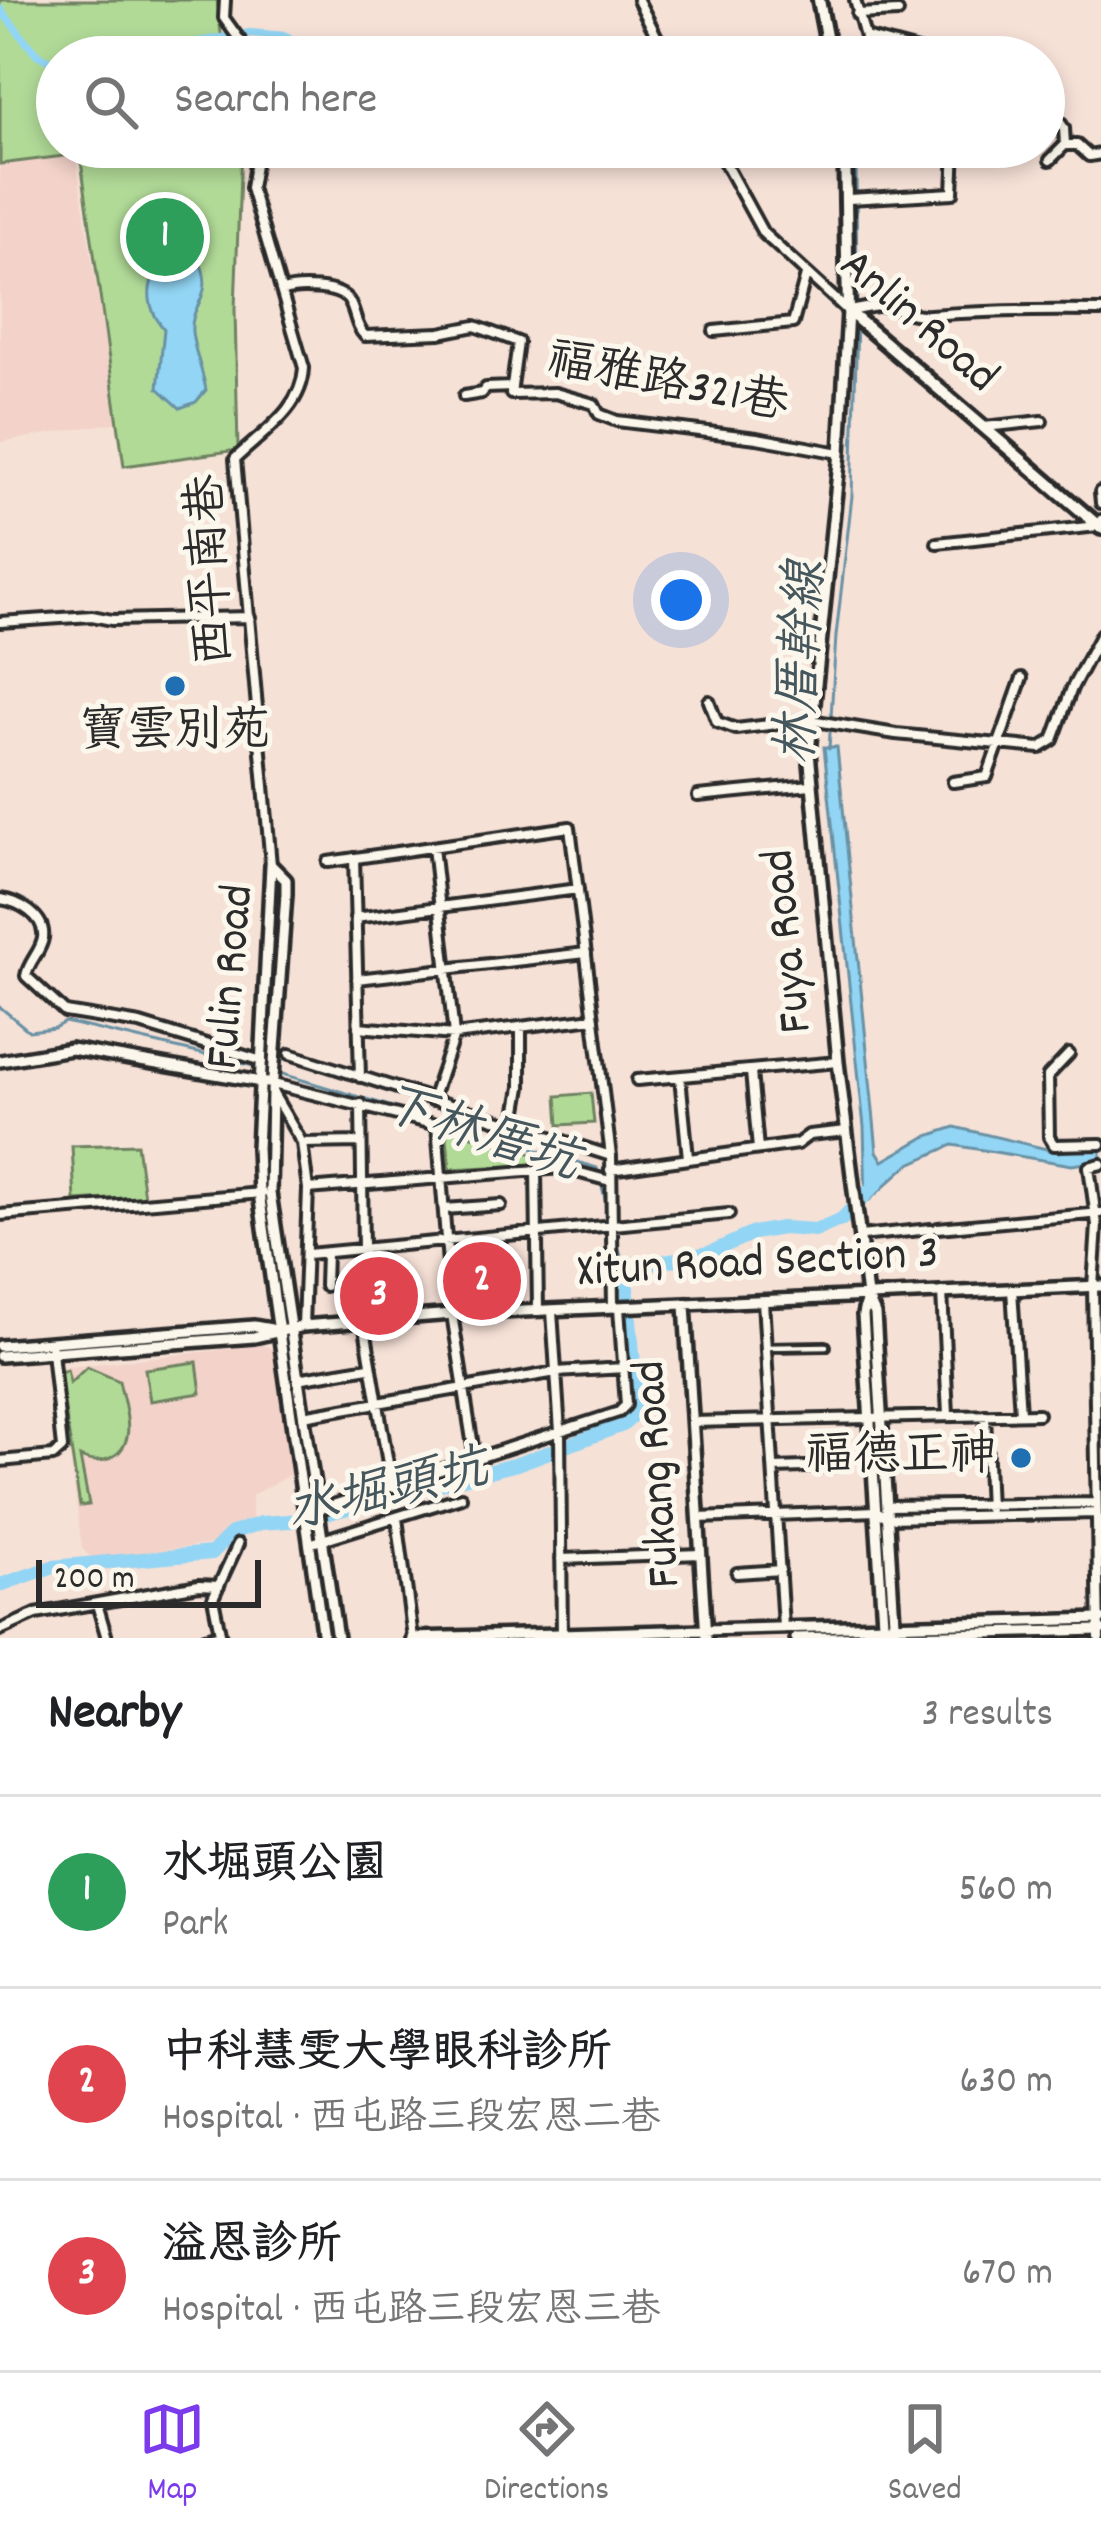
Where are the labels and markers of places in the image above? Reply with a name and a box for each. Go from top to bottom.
pin: 1 [126,192,204,282]
marker: 寶雲別苑 [162,673,188,699]
place label: 寶雲別苑 [79,700,271,769]
pin: 2 [443,1236,521,1326]
pin: 3 [340,1251,418,1341]
place label: 福德正神 [805,1424,997,1493]
marker: 福德正神 [1008,1445,1034,1471]

